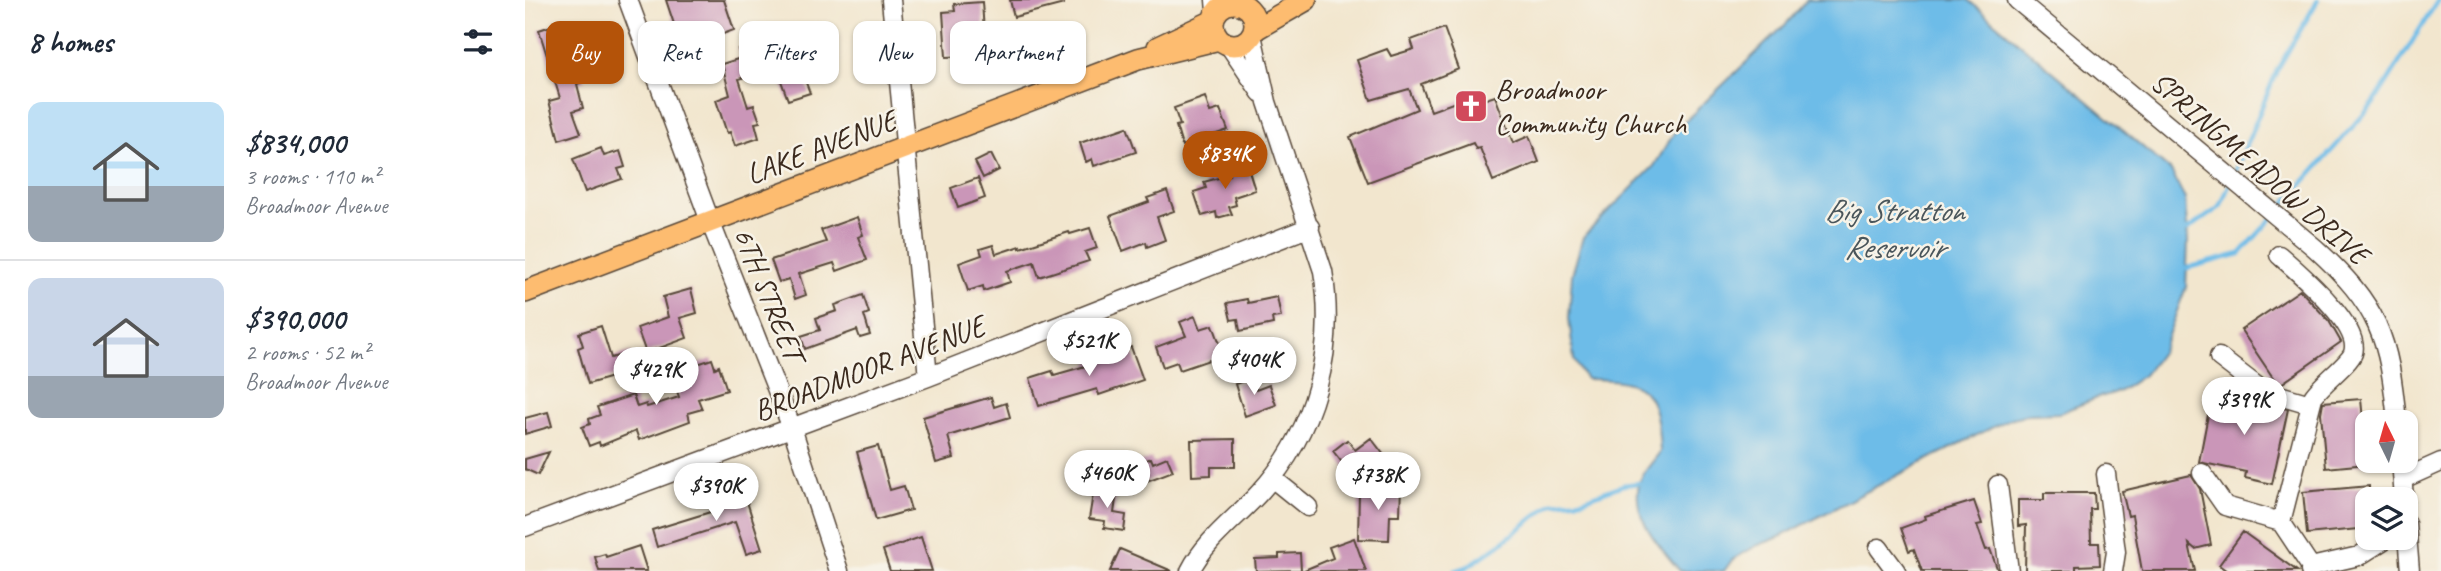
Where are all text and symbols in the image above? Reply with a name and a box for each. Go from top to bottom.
chip: Buy [546,21,624,84]
chip: Rent [638,21,725,84]
chip: Filters [739,21,839,84]
chip: New [853,21,936,84]
chip: Apartment [950,21,1086,84]
text: 8 homes [28,23,113,61]
icon: filters [459,23,497,61]
street label: SPRINGMEADOW DRIVE [2143,63,2380,275]
place label: Broadmoor Community Church [1495,70,1687,142]
church icon: Broadmoor Community Church [1452,87,1490,125]
street label: LAKE AVENUE [740,100,905,193]
text: $834,000 [245,124,345,162]
icon: home [84,130,168,214]
pin: $834K [1176,132,1274,191]
text: $834K [1198,139,1252,168]
text: 3 rooms · 110 m² [245,162,380,191]
water label: Big Stratton Reservoir [1824,190,1967,268]
text: Broadmoor Avenue [245,191,388,220]
street label: 6TH STREET [725,222,816,373]
text: $390,000 [245,300,345,338]
street label: BROADMOOR AVENUE [748,305,993,430]
icon: home [84,306,168,390]
pin: $521K [1040,318,1138,378]
text: $521K [1063,326,1115,355]
text: 2 rooms · 52 m² [245,338,369,367]
pin: $404K [1205,338,1303,397]
text: $404K [1227,345,1281,374]
pin: $429K [607,348,705,407]
text: $429K [630,355,682,384]
text: Broadmoor Avenue [245,367,388,396]
pin: $399K [2195,378,2293,437]
text: $399K [2218,385,2270,414]
north arrow [2355,410,2419,472]
map controls [2355,410,2418,550]
pin: $460K [1058,450,1156,510]
pin: $738K [1329,452,1427,512]
text: $460K [1080,458,1134,487]
text: $738K [1352,460,1405,489]
pin: $390K [667,463,765,523]
text: $390K [690,471,742,500]
button: layers [2355,487,2418,550]

